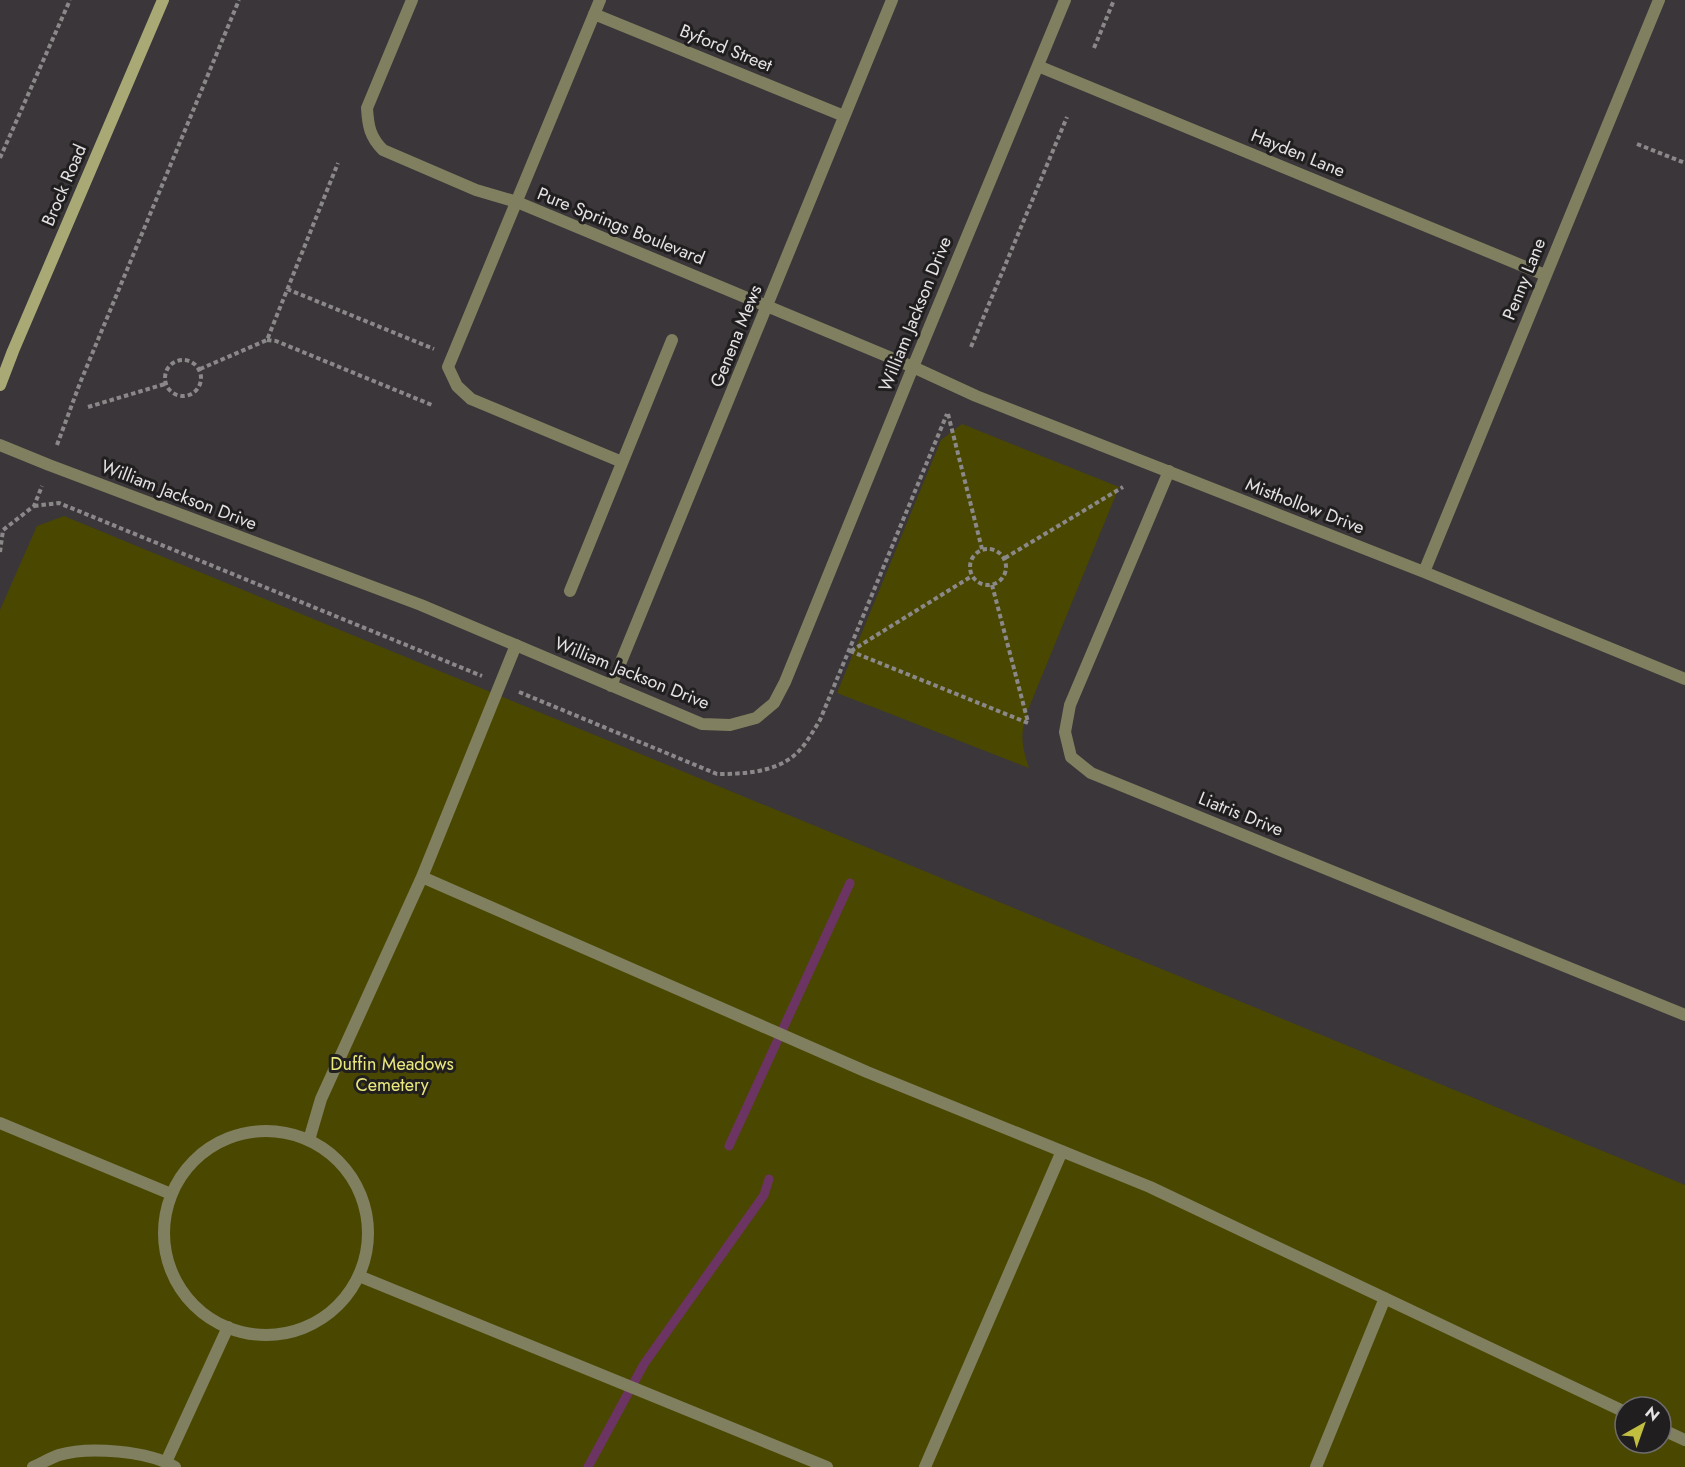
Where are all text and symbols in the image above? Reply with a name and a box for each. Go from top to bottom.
street label: Byford Street [676,18,777,79]
street label: Hayden Lane [1247,122,1349,184]
street label: Brock Road [35,140,93,230]
street label: Pure Springs Boulevard [533,181,709,271]
street label: William Jackson Drive [872,233,958,395]
street label: Penny Lane [1496,234,1552,324]
street label: Genena Mews [704,281,768,391]
street label: William Jackson Drive [97,453,261,537]
street label: Misthollow Drive [1242,471,1368,541]
street label: William Jackson Drive [551,630,713,716]
street label: Liatris Drive [1195,785,1287,843]
park label: Duffin Meadows Cemetery [330,1051,454,1098]
north arrow [1613,1395,1673,1455]
text: N [1640,1401,1665,1427]

